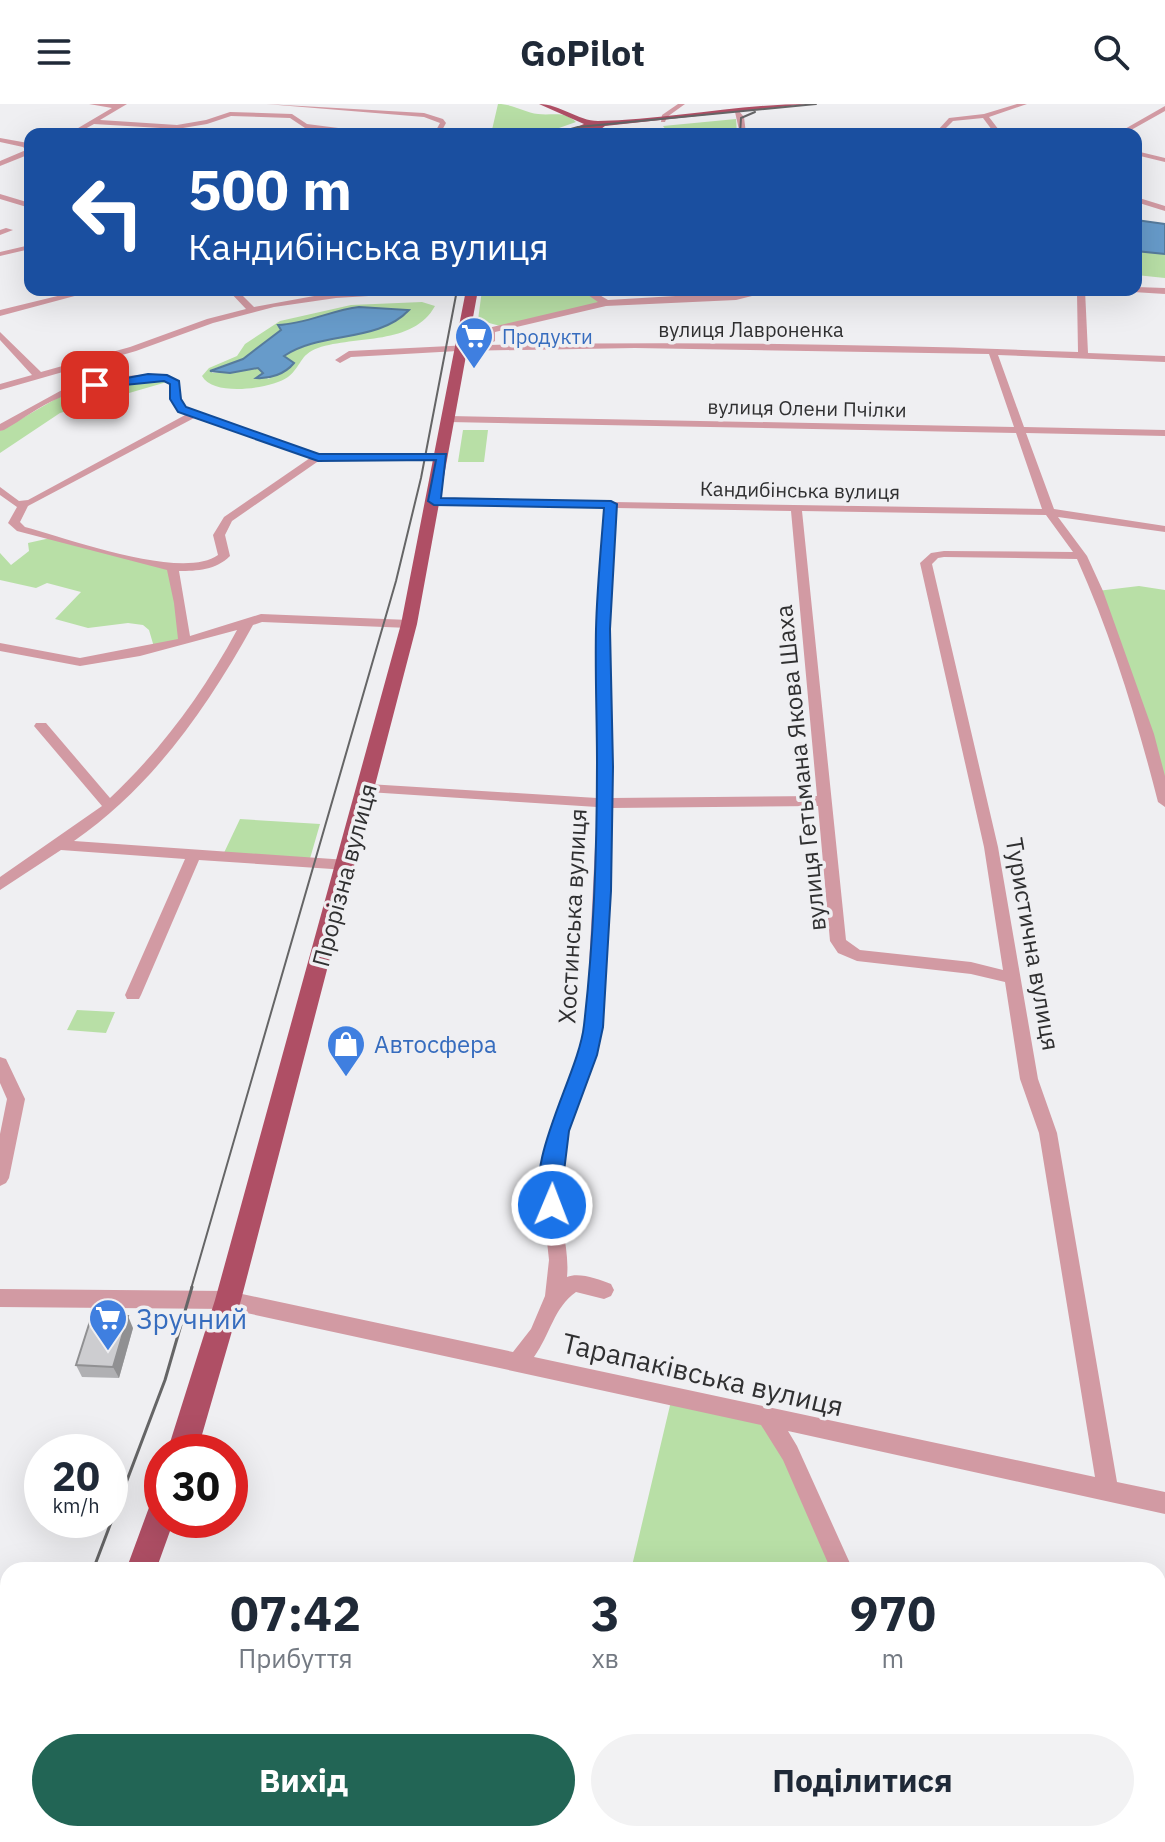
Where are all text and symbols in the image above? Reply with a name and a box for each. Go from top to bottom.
text: GoPilot [520,29,645,76]
icon: menu [32,30,76,74]
icon: search [1089,30,1133,74]
text: 500 m [188,153,352,225]
icon: left [56,160,160,264]
text: Кандибінська вулиця [188,223,549,270]
supermarket icon: Продукти [453,315,495,370]
street label: вулиця Лавроненка [658,316,844,343]
place label: Продукти [502,323,593,350]
pin [61,351,129,419]
icon: arrive [73,363,117,407]
street label: вулиця Олени Пчілки [707,393,907,423]
street label: Кандибінська вулиця [700,475,900,505]
street label: вулиця Гетьмана Якова Шаха [767,603,833,933]
street label: Прорізна вулиця [304,780,384,970]
street label: Хостинська вулиця [550,808,594,1024]
street label: Туристична вулиця [999,835,1067,1053]
shop icon: Автосфера [325,1023,367,1078]
place label: Автосфера [374,1028,497,1060]
position arrow [510,1163,594,1247]
supermarket icon: Зручний [87,1297,129,1352]
place label: Зручний [136,1300,247,1337]
street label: Тарапаківська вулиця [559,1324,847,1424]
speed limit sign: 30 [144,1434,248,1538]
text: 20 [52,1450,100,1502]
text: km/h [52,1492,100,1519]
text: 07:42 [230,1582,361,1644]
text: 3 [591,1582,620,1644]
text: 970 [850,1582,936,1644]
text: Прибуття [238,1641,353,1675]
text: хв [591,1641,619,1675]
text: m [881,1641,904,1675]
button: Вихід [32,1734,575,1826]
button: Поділитися [591,1734,1134,1826]

